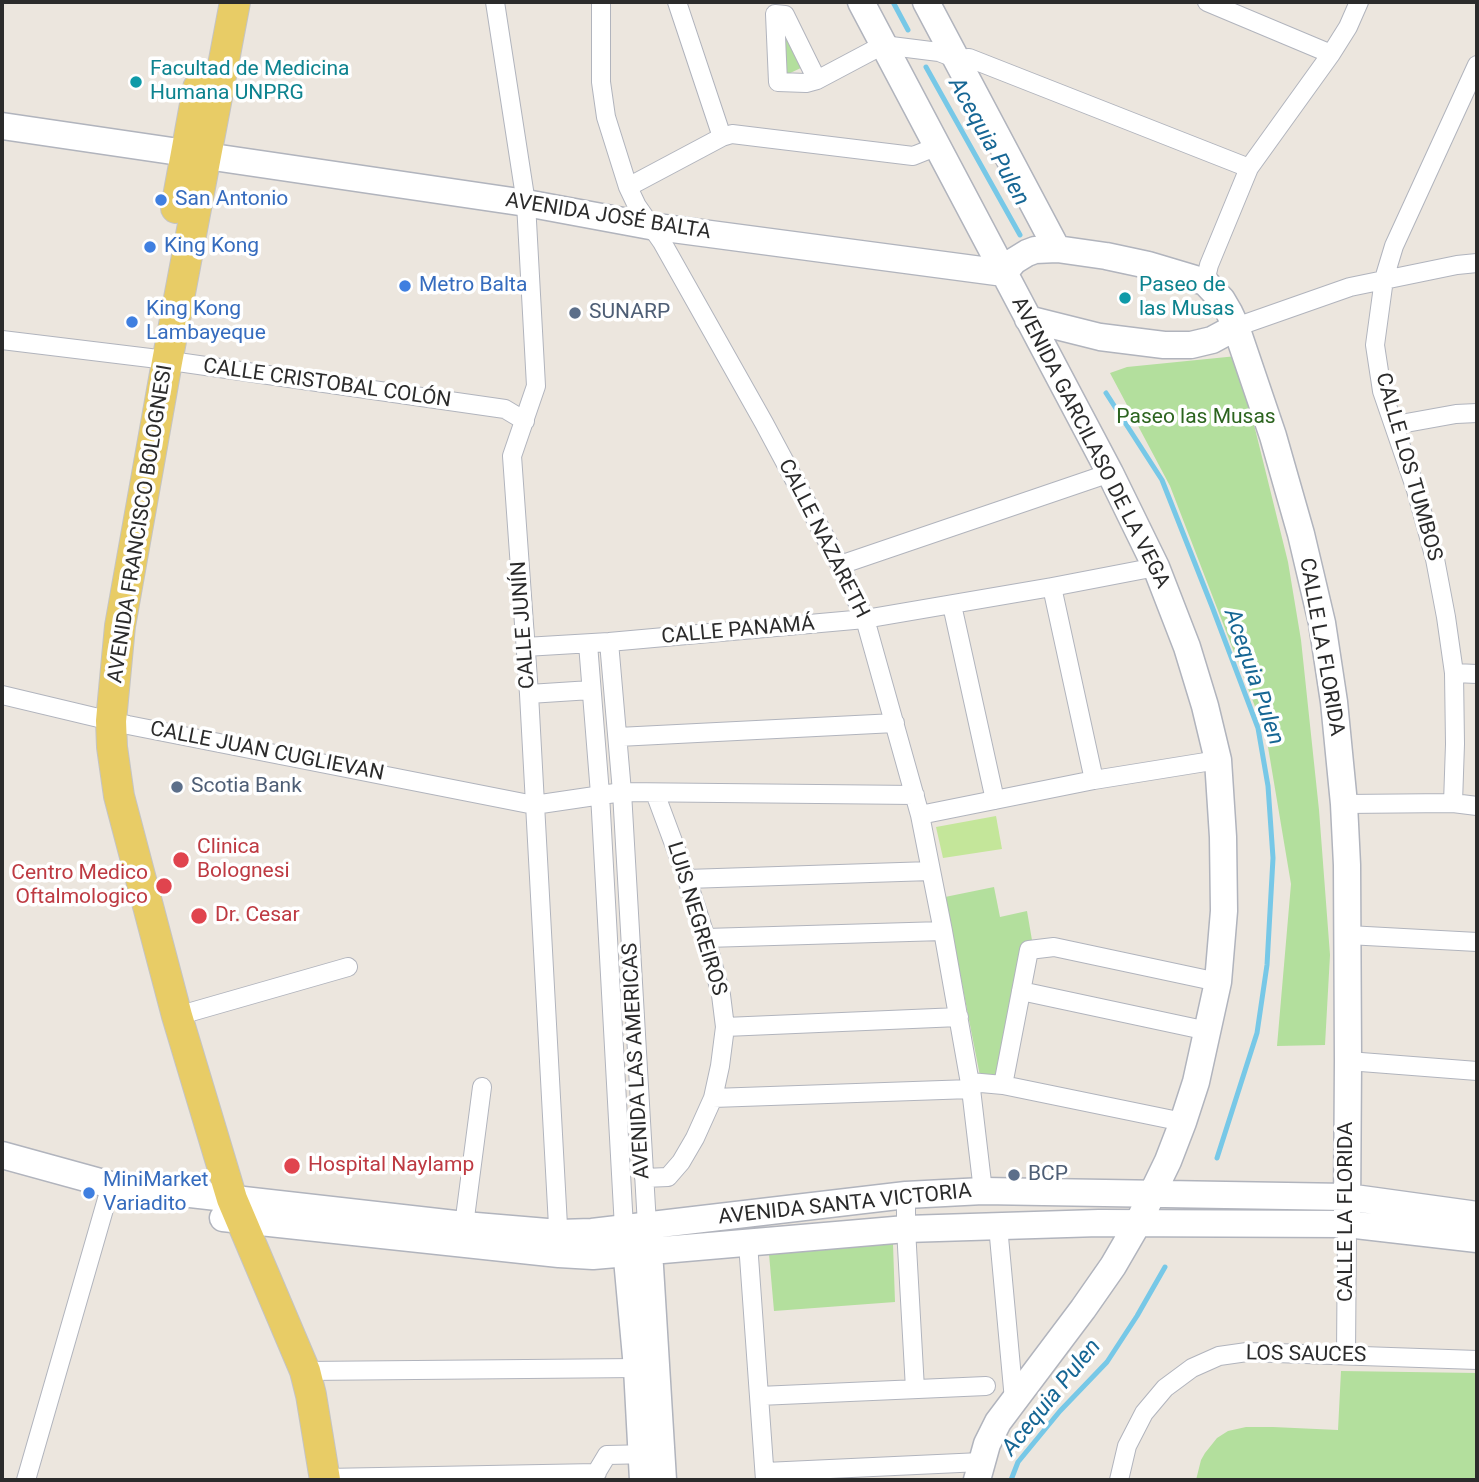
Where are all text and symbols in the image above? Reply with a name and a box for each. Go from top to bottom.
place label: Facultad de Medicina Humana UNPRG [150,57,349,107]
water label: Acequia Pulen [941,73,1035,211]
marker: Facultad de Medicina Humana UNPRG [128,74,144,90]
place label: San Antonio [175,187,288,213]
street label: AVENIDA JOSÉ BALTA [503,188,713,246]
marker: San Antonio [153,192,169,208]
place label: King Kong [164,234,259,260]
marker: King Kong [142,239,158,255]
place label: Metro Balta [419,273,527,299]
place label: Paseo de las Musas [1139,273,1235,323]
marker: Metro Balta [397,278,413,294]
marker: Paseo de las Musas [1117,290,1133,306]
street label: AVENIDA GARCILASO DE LA VEGA [1005,293,1175,593]
place label: King Kong Lambayeque [146,297,266,347]
place label: SUNARP [589,300,670,326]
marker: SUNARP [567,305,583,321]
marker: King Kong Lambayeque [124,314,140,330]
street label: CALLE CRISTOBAL COLÓN [201,354,453,414]
street label: AVENIDA FRANCISCO BOLOGNESI [103,363,179,685]
street label: CALLE LOS TUMBOS [1369,370,1447,564]
park label: Paseo las Musas [1116,405,1276,431]
street label: CALLE NAZARETH [772,455,874,623]
street label: CALLE LA FLORIDA [1293,556,1349,738]
street label: CALLE JUNÍN [507,560,541,690]
water label: Acequia Pulen [1217,605,1289,749]
street label: CALLE PANAMÁ [660,612,816,650]
street label: CALLE JUAN CUGLIEVAN [148,717,386,787]
place label: Scotia Bank [191,774,302,800]
marker: Scotia Bank [169,779,185,795]
place label: Clinica Bolognesi [197,835,290,885]
street label: LUIS NEGREIROS [661,839,731,999]
marker: Clinica Bolognesi [171,850,191,870]
place label: Centro Medico Oftalmologico [11,861,148,911]
marker: Centro Medico Oftalmologico [154,876,174,896]
place label: Dr. Cesar [215,903,300,929]
marker: Dr. Cesar [189,906,209,926]
street label: AVENIDA LAS AMERICAS [618,942,656,1180]
street label: CALLE LA FLORIDA [1334,1122,1360,1302]
place label: Hospital Naylamp [308,1153,474,1179]
marker: Hospital Naylamp [282,1156,302,1176]
place label: BCP [1028,1162,1068,1188]
marker: BCP [1006,1167,1022,1183]
place label: MiniMarket Variadito [103,1168,208,1218]
street label: AVENIDA SANTA VICTORIA [717,1179,973,1231]
marker: MiniMarket Variadito [81,1185,97,1201]
water label: Acequia Pulen [997,1334,1107,1462]
street label: LOS SAUCES [1246,1341,1366,1369]

